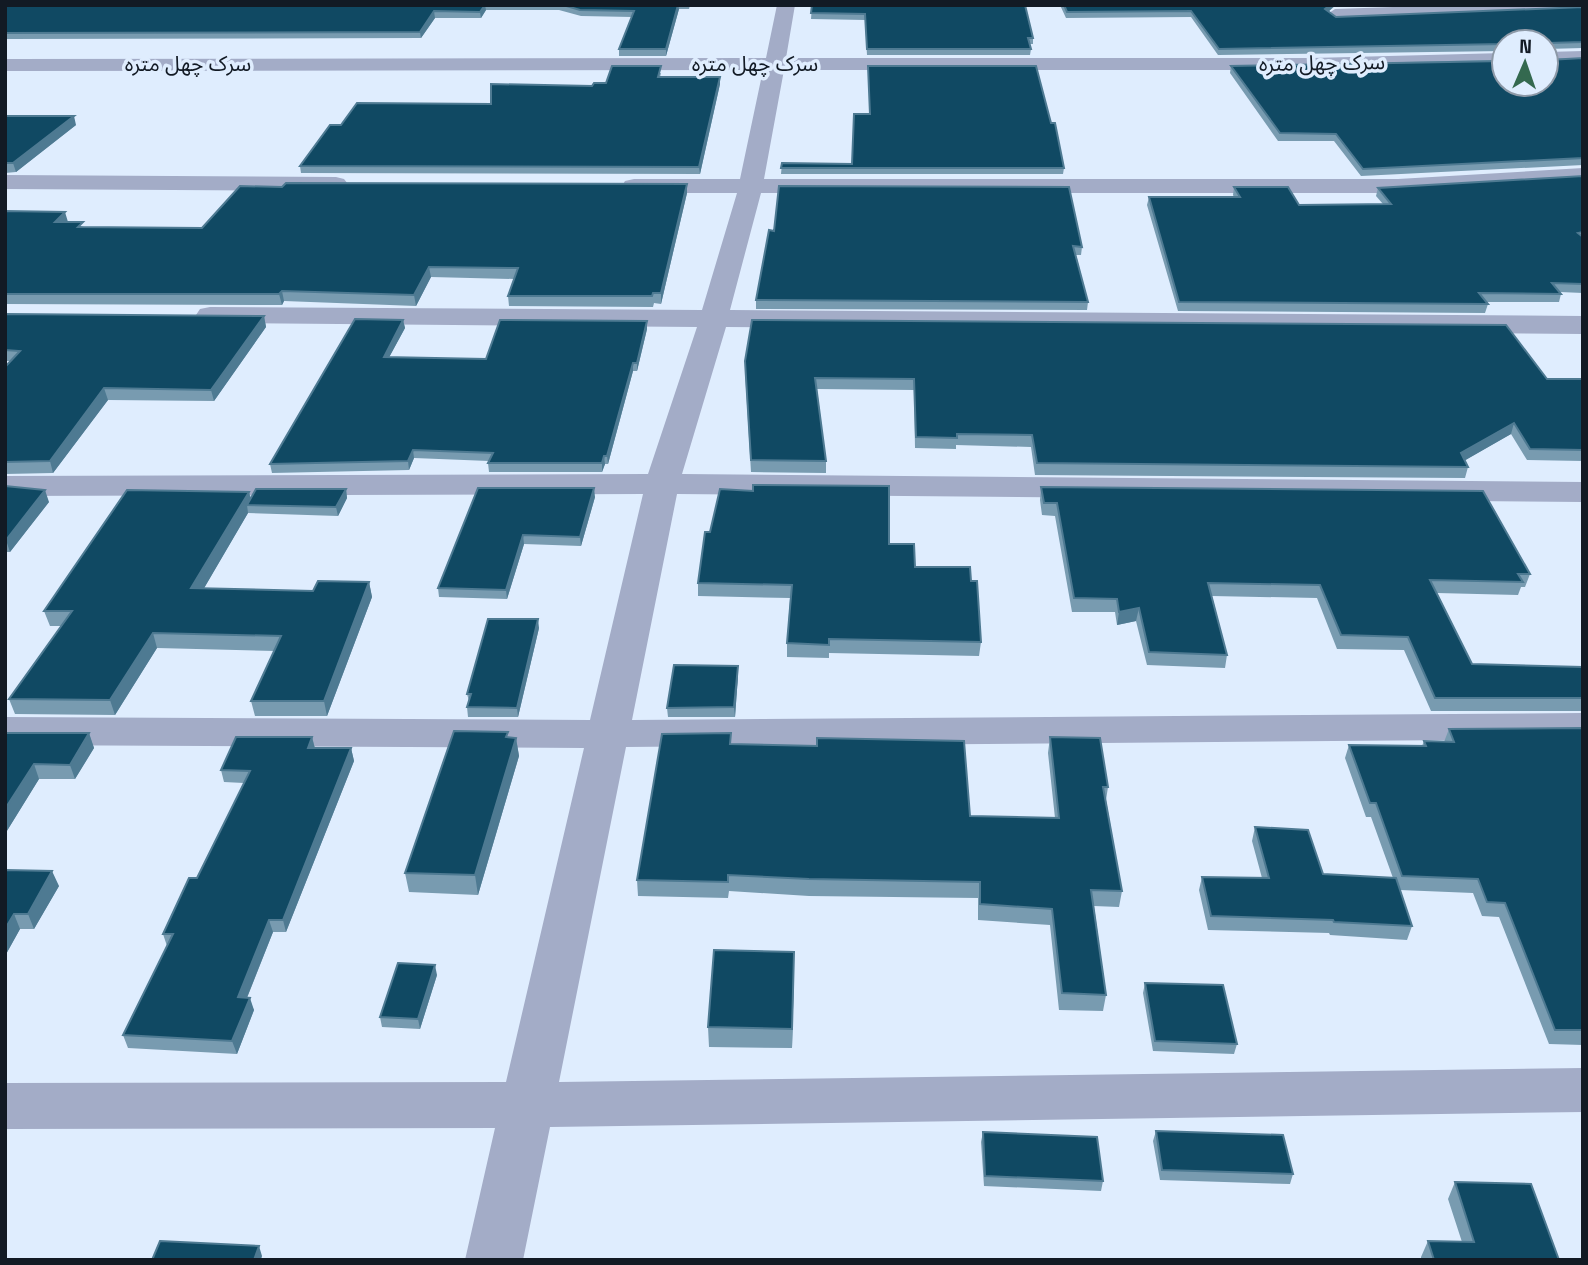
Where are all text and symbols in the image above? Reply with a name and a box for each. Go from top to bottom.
north arrow [1490,28,1560,98]
text: N [1519,34,1532,59]
street label: سرک چهل متره [1259,48,1385,77]
street label: سرک چهل متره [125,50,251,77]
street label: سرک چهل متره [692,50,818,77]

